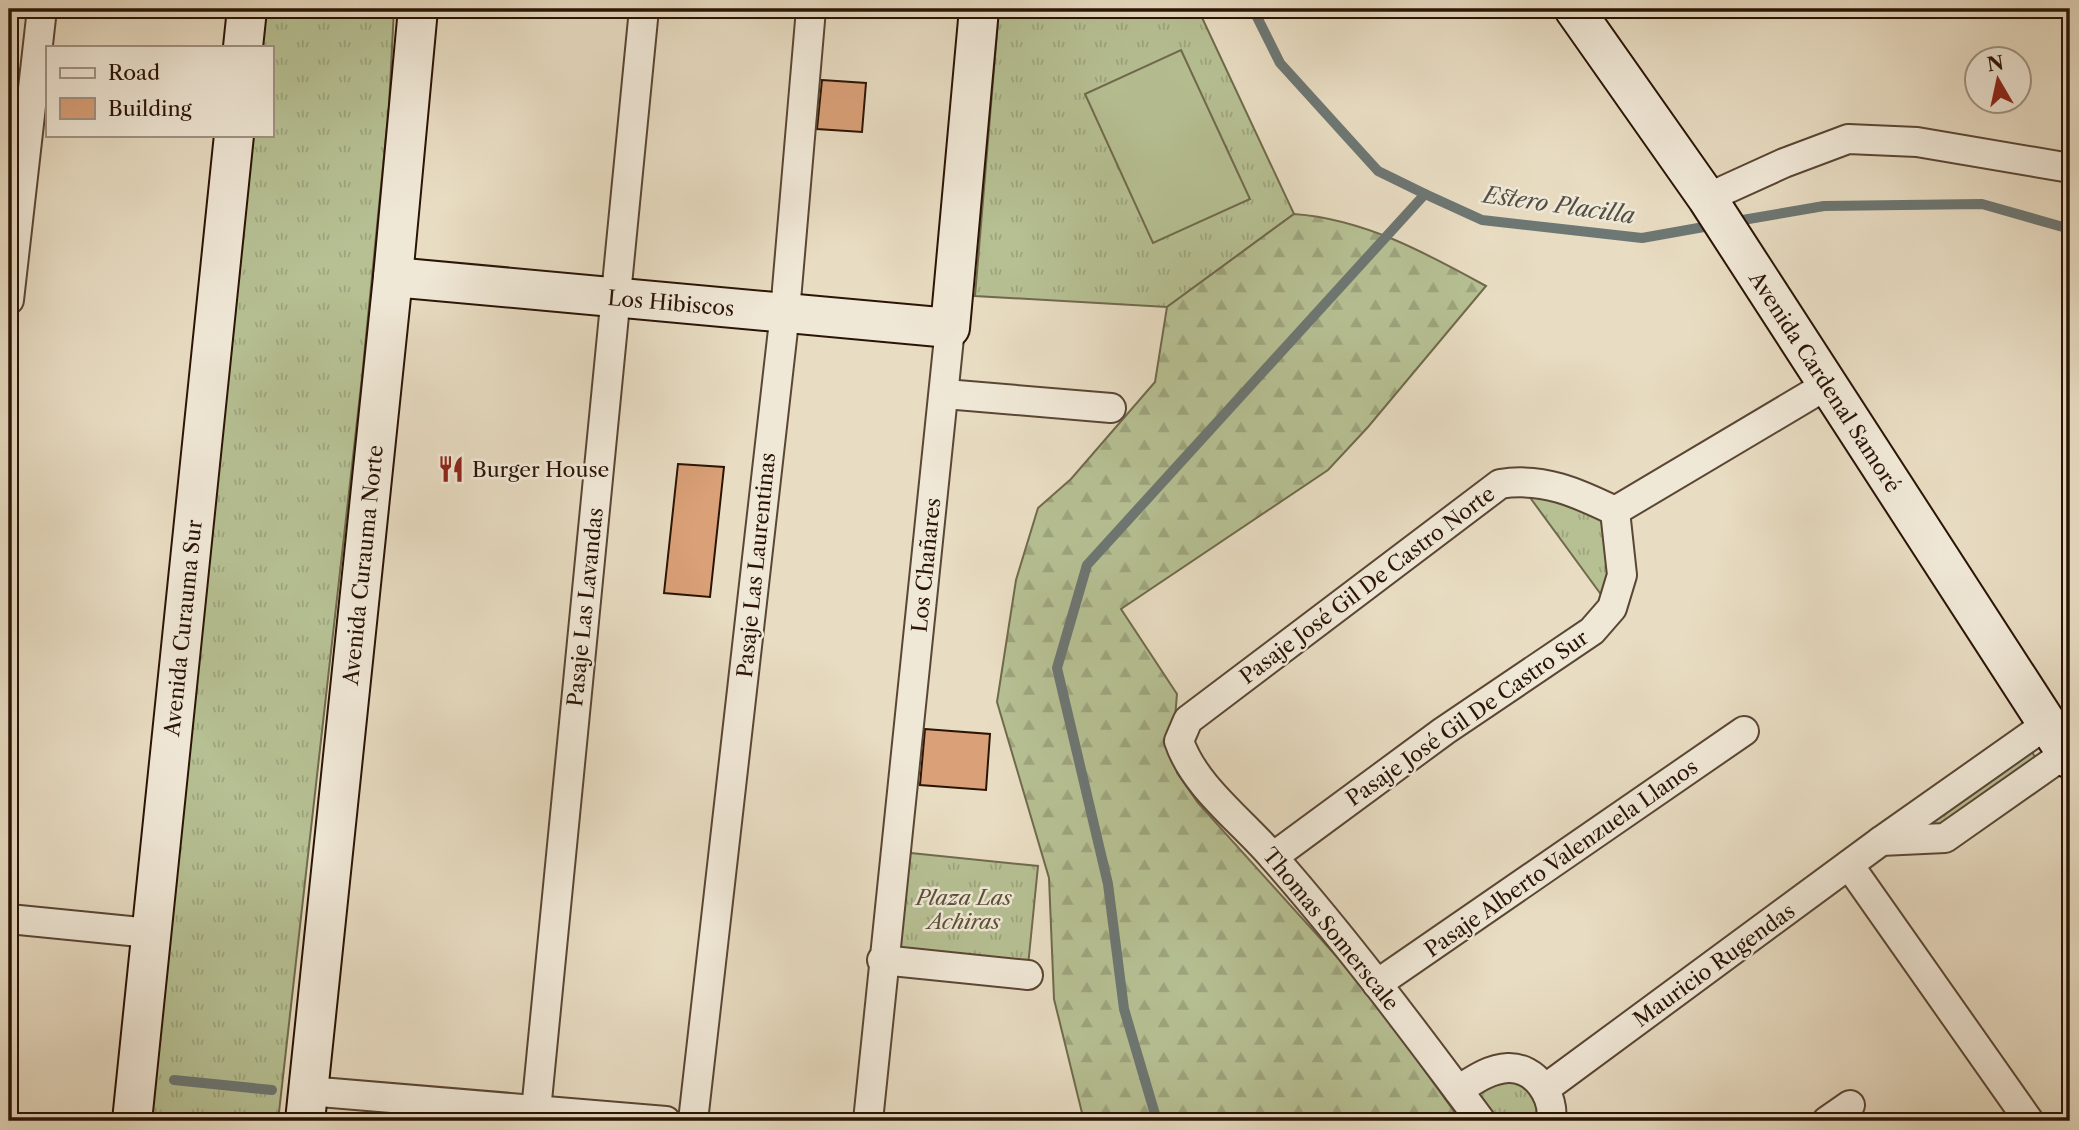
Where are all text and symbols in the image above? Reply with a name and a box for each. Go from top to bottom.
legend [46,46,273,136]
north arrow [1964,46,2034,116]
text: N [1985,51,2005,76]
text: Road [108,60,160,85]
text: Building [108,96,193,121]
water label: Estero Placilla [1479,180,1637,230]
street label: Avenida Cardenal Samoré [1744,266,1906,497]
street label: Los Hibiscos [607,285,735,321]
street label: Avenida Curauma Norte [338,444,388,687]
street label: Pasaje Las Laurentinas [732,451,780,679]
restaurant icon: Burger House [436,454,466,484]
place label: Burger House [472,457,609,482]
street label: Pasaje José Gil De Castro Norte [1235,481,1499,689]
street label: Los Chañares [906,496,946,634]
street label: Pasaje Las Lavandas [562,506,608,708]
street label: Avenida Curauma Sur [159,518,207,739]
street label: Pasaje José Gil De Castro Sur [1341,625,1593,811]
street label: Pasaje Alberto Valenzuela Llanos [1420,754,1702,962]
street label: Thomas Somerscale [1258,843,1404,1015]
park label: Plaza Las Achiras [914,885,1013,934]
street label: Mauricio Rugendas [1628,898,1800,1032]

